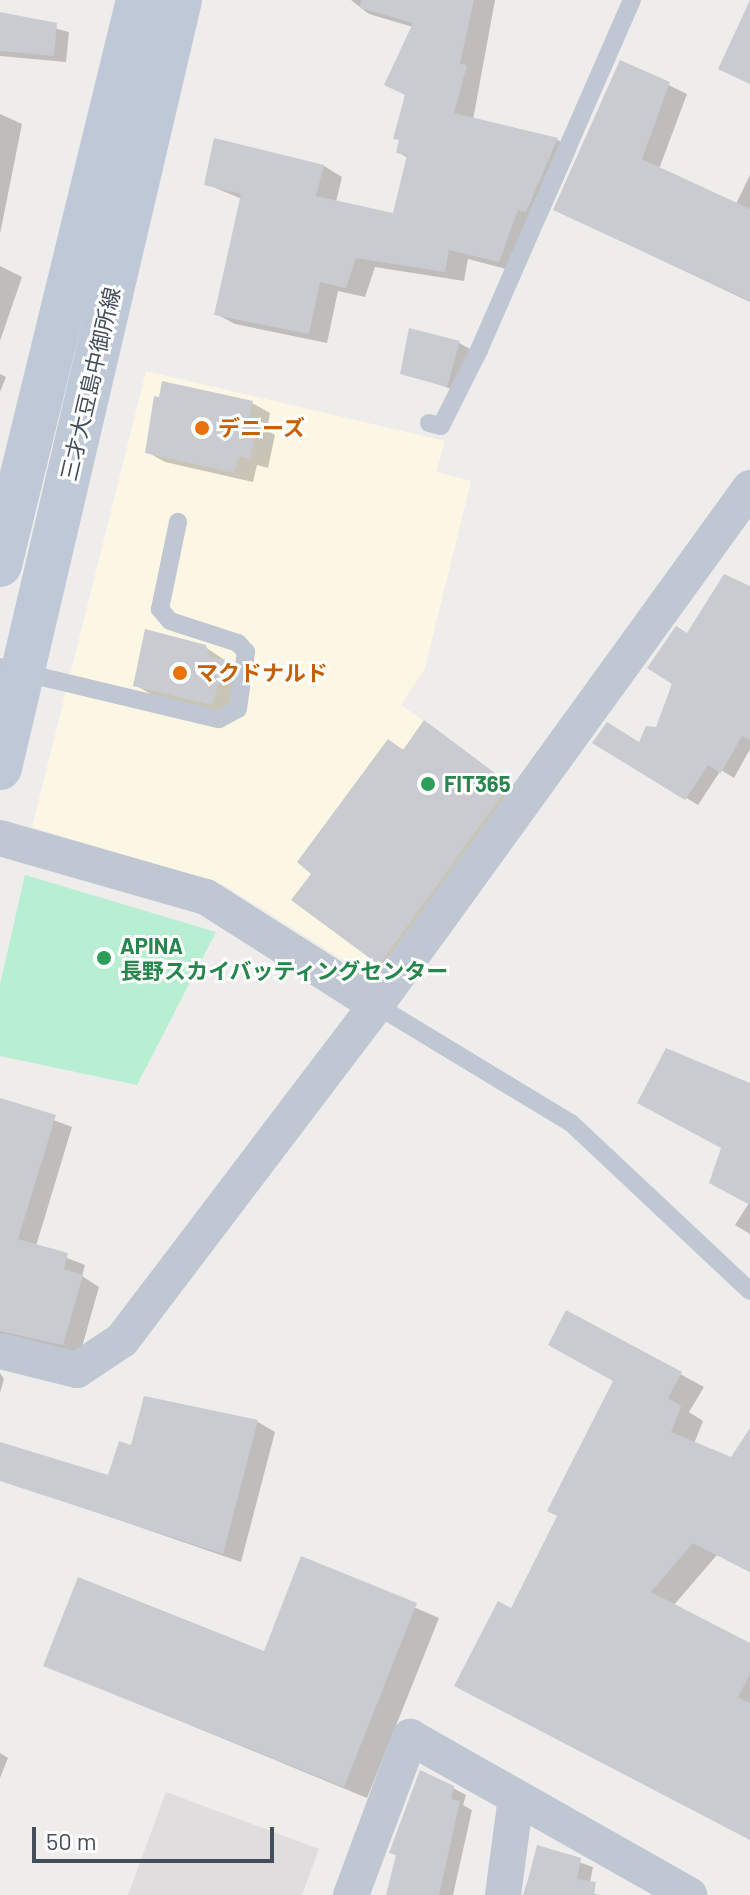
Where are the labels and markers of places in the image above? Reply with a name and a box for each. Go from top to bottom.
place label: デニーズ [218,415,306,441]
marker: デニーズ [193,419,211,437]
place label: マクドナルド [196,660,328,686]
marker: マクドナルド [171,664,189,682]
place label: FIT365 [444,771,511,797]
marker: FIT365 [419,775,437,793]
place label: APINA 長野スカイバッティングセンター [120,932,450,984]
marker: APINA 長野スカイバッティングセンター [95,949,113,967]

